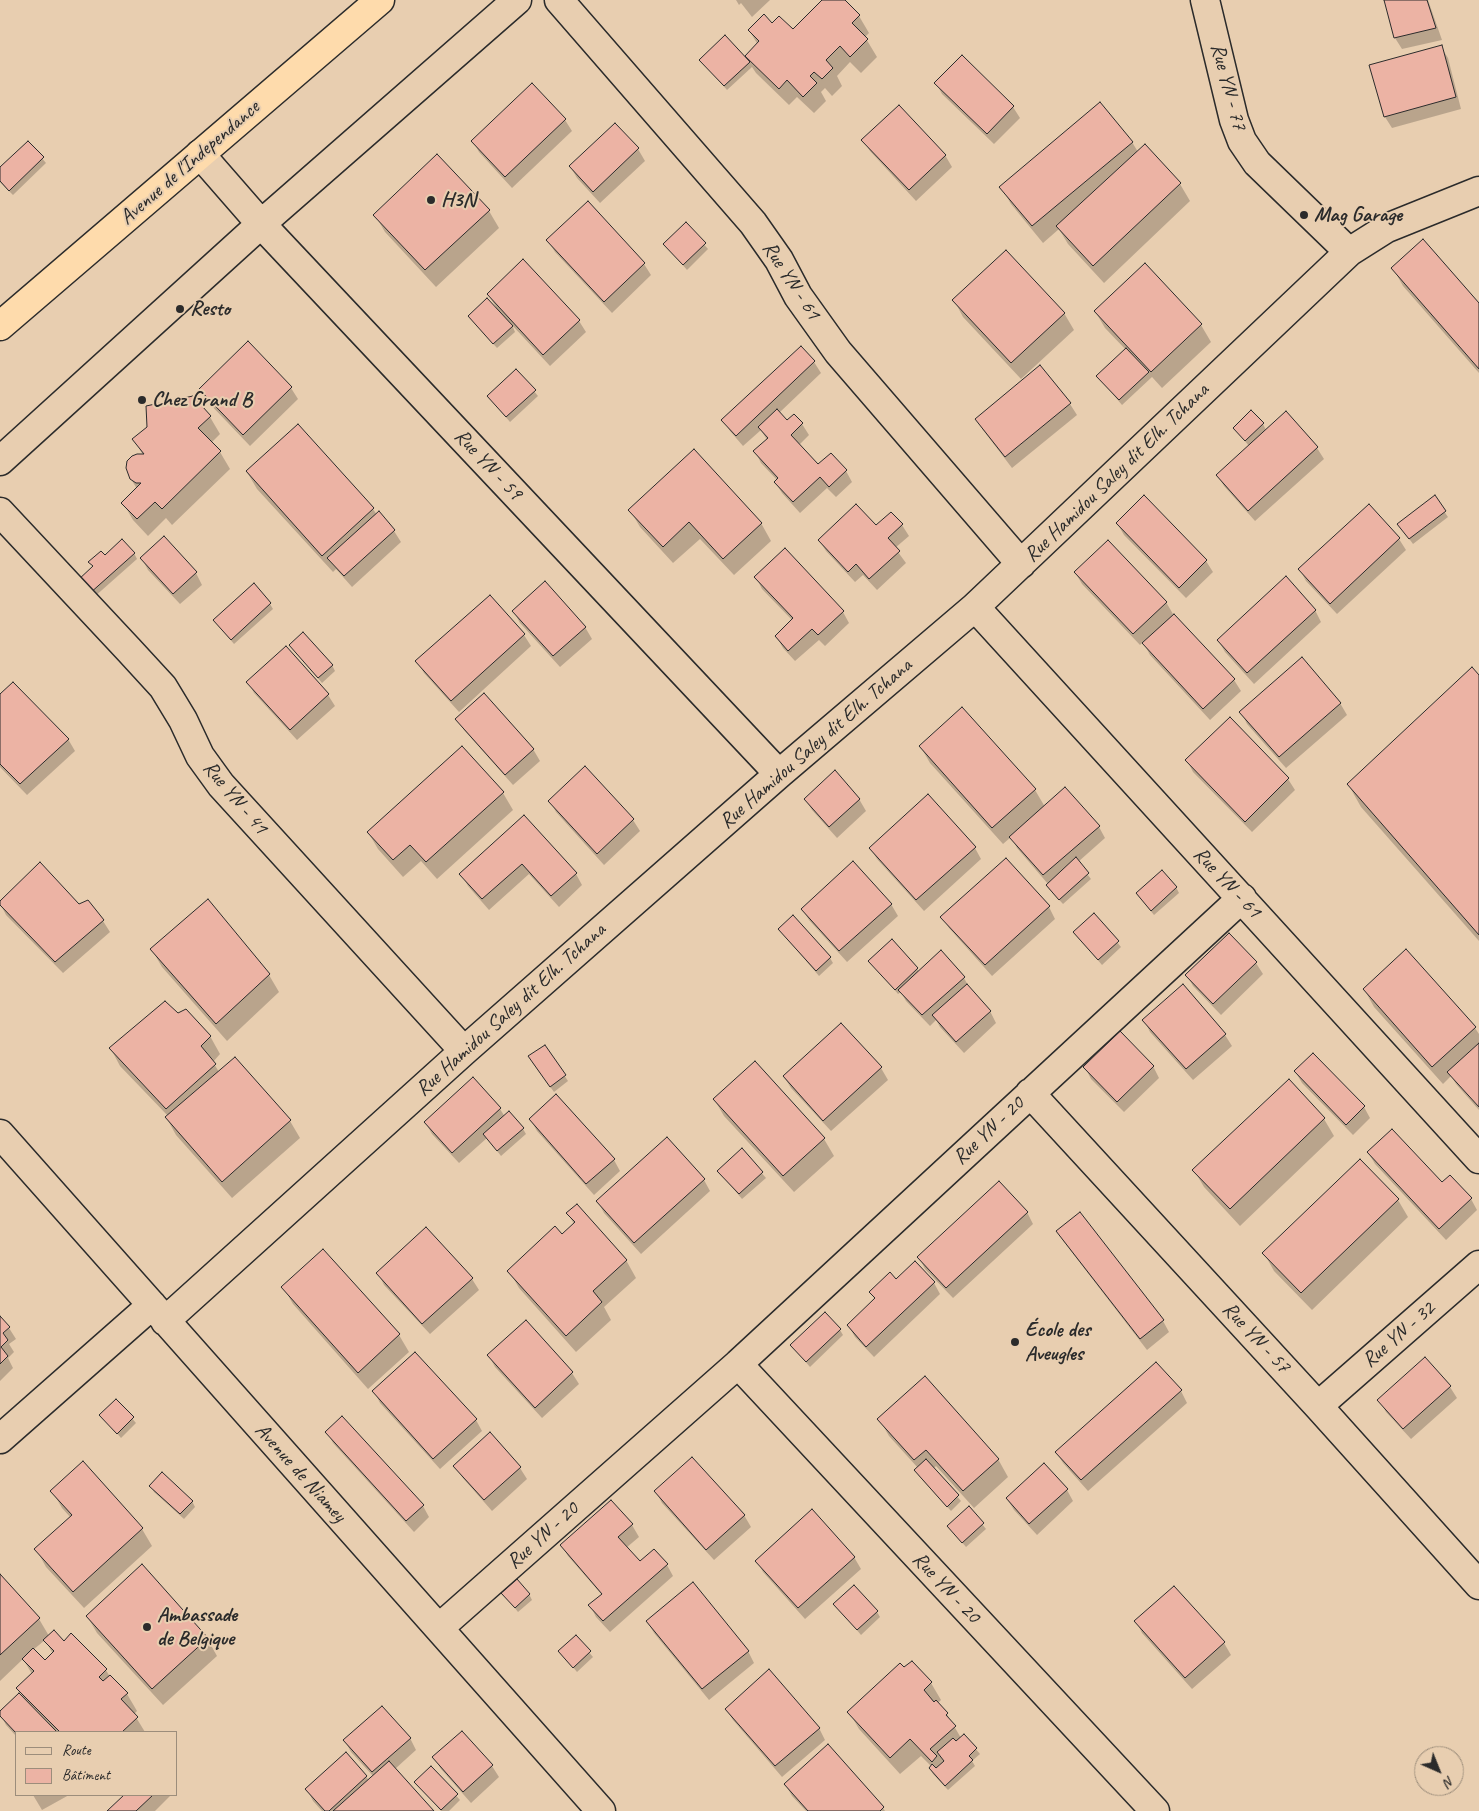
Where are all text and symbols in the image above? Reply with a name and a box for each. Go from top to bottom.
street label: Rue YN - 77 [1204,41,1252,133]
street label: Avenue de l'Independance [115,95,265,231]
place label: H3N [441,187,476,213]
marker: H3N [425,194,437,206]
place label: Mag Garage [1314,202,1402,228]
marker: Mag Garage [1298,209,1310,221]
street label: Rue YN - 61 [756,237,826,325]
place label: Resto [190,296,230,322]
marker: Resto [174,303,186,315]
street label: Rue Hamidou Saley dit Elh. Tchana [1019,378,1215,568]
place label: Chez Grand B [152,387,252,413]
marker: Chez Grand B [136,394,148,406]
street label: Rue YN - 59 [449,424,527,506]
street label: Rue Hamidou Saley dit Elh. Tchana [715,653,917,835]
street label: Rue YN - 41 [197,756,273,840]
street label: Rue YN - 61 [1188,842,1266,924]
street label: Rue Hamidou Saley dit Elh. Tchana [411,918,611,1102]
street label: Rue YN - 20 [948,1092,1030,1170]
street label: Rue YN - 57 [1217,1297,1295,1379]
street label: Rue YN - 32 [1357,1297,1441,1373]
place label: École des Aveugles [1025,1317,1090,1367]
marker: École des Aveugles [1009,1336,1021,1348]
street label: Avenue de Niamey [249,1418,351,1528]
street label: Rue YN - 20 [502,1497,584,1575]
street label: Rue YN - 20 [907,1547,985,1629]
place label: Ambassade de Belgique [157,1602,237,1652]
marker: Ambassade de Belgique [141,1621,153,1633]
legend [15,1731,178,1796]
text: Route [62,1741,91,1760]
north arrow [1414,1746,1464,1796]
text: Bâtiment [62,1766,110,1785]
text: N [1440,1772,1458,1791]

